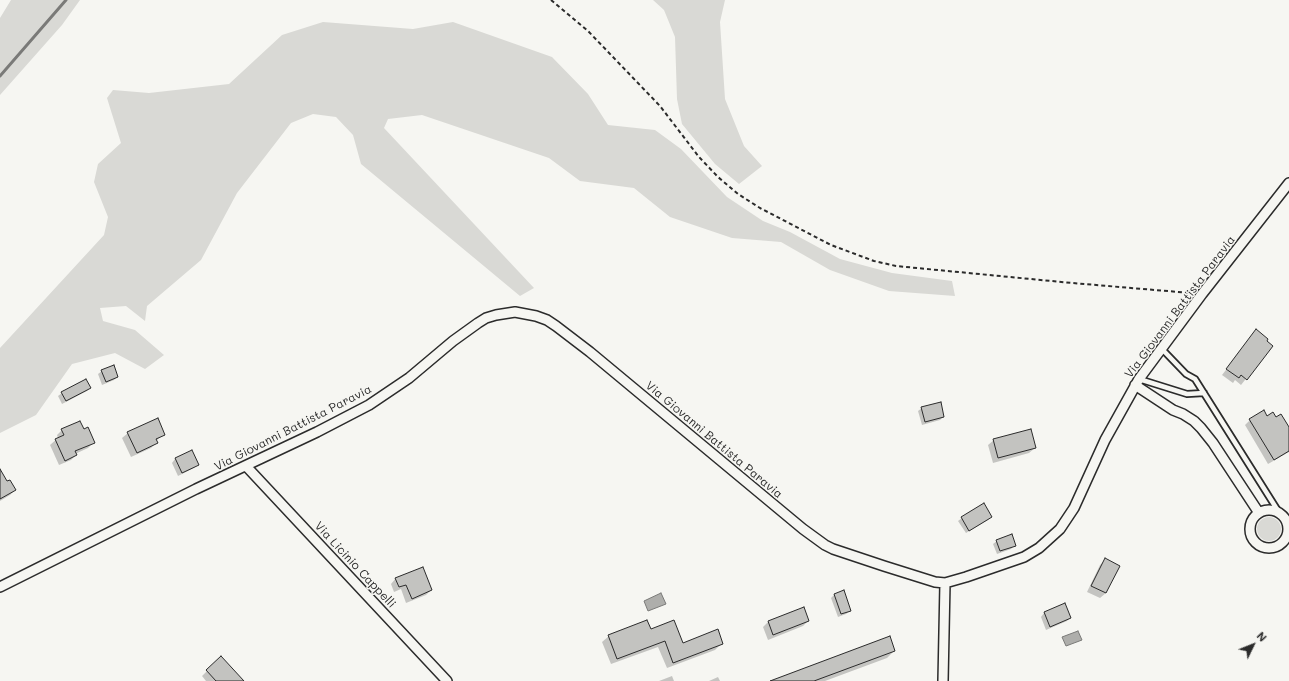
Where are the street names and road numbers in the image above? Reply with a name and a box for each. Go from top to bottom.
street label: Via Giovanni Battista Paravia [1122,233,1238,381]
street label: Via Giovanni Battista Paravia [643,378,785,502]
street label: Via Giovanni Battista Paravia [212,382,374,474]
street label: Via Licinio Cappelli [311,519,399,611]

